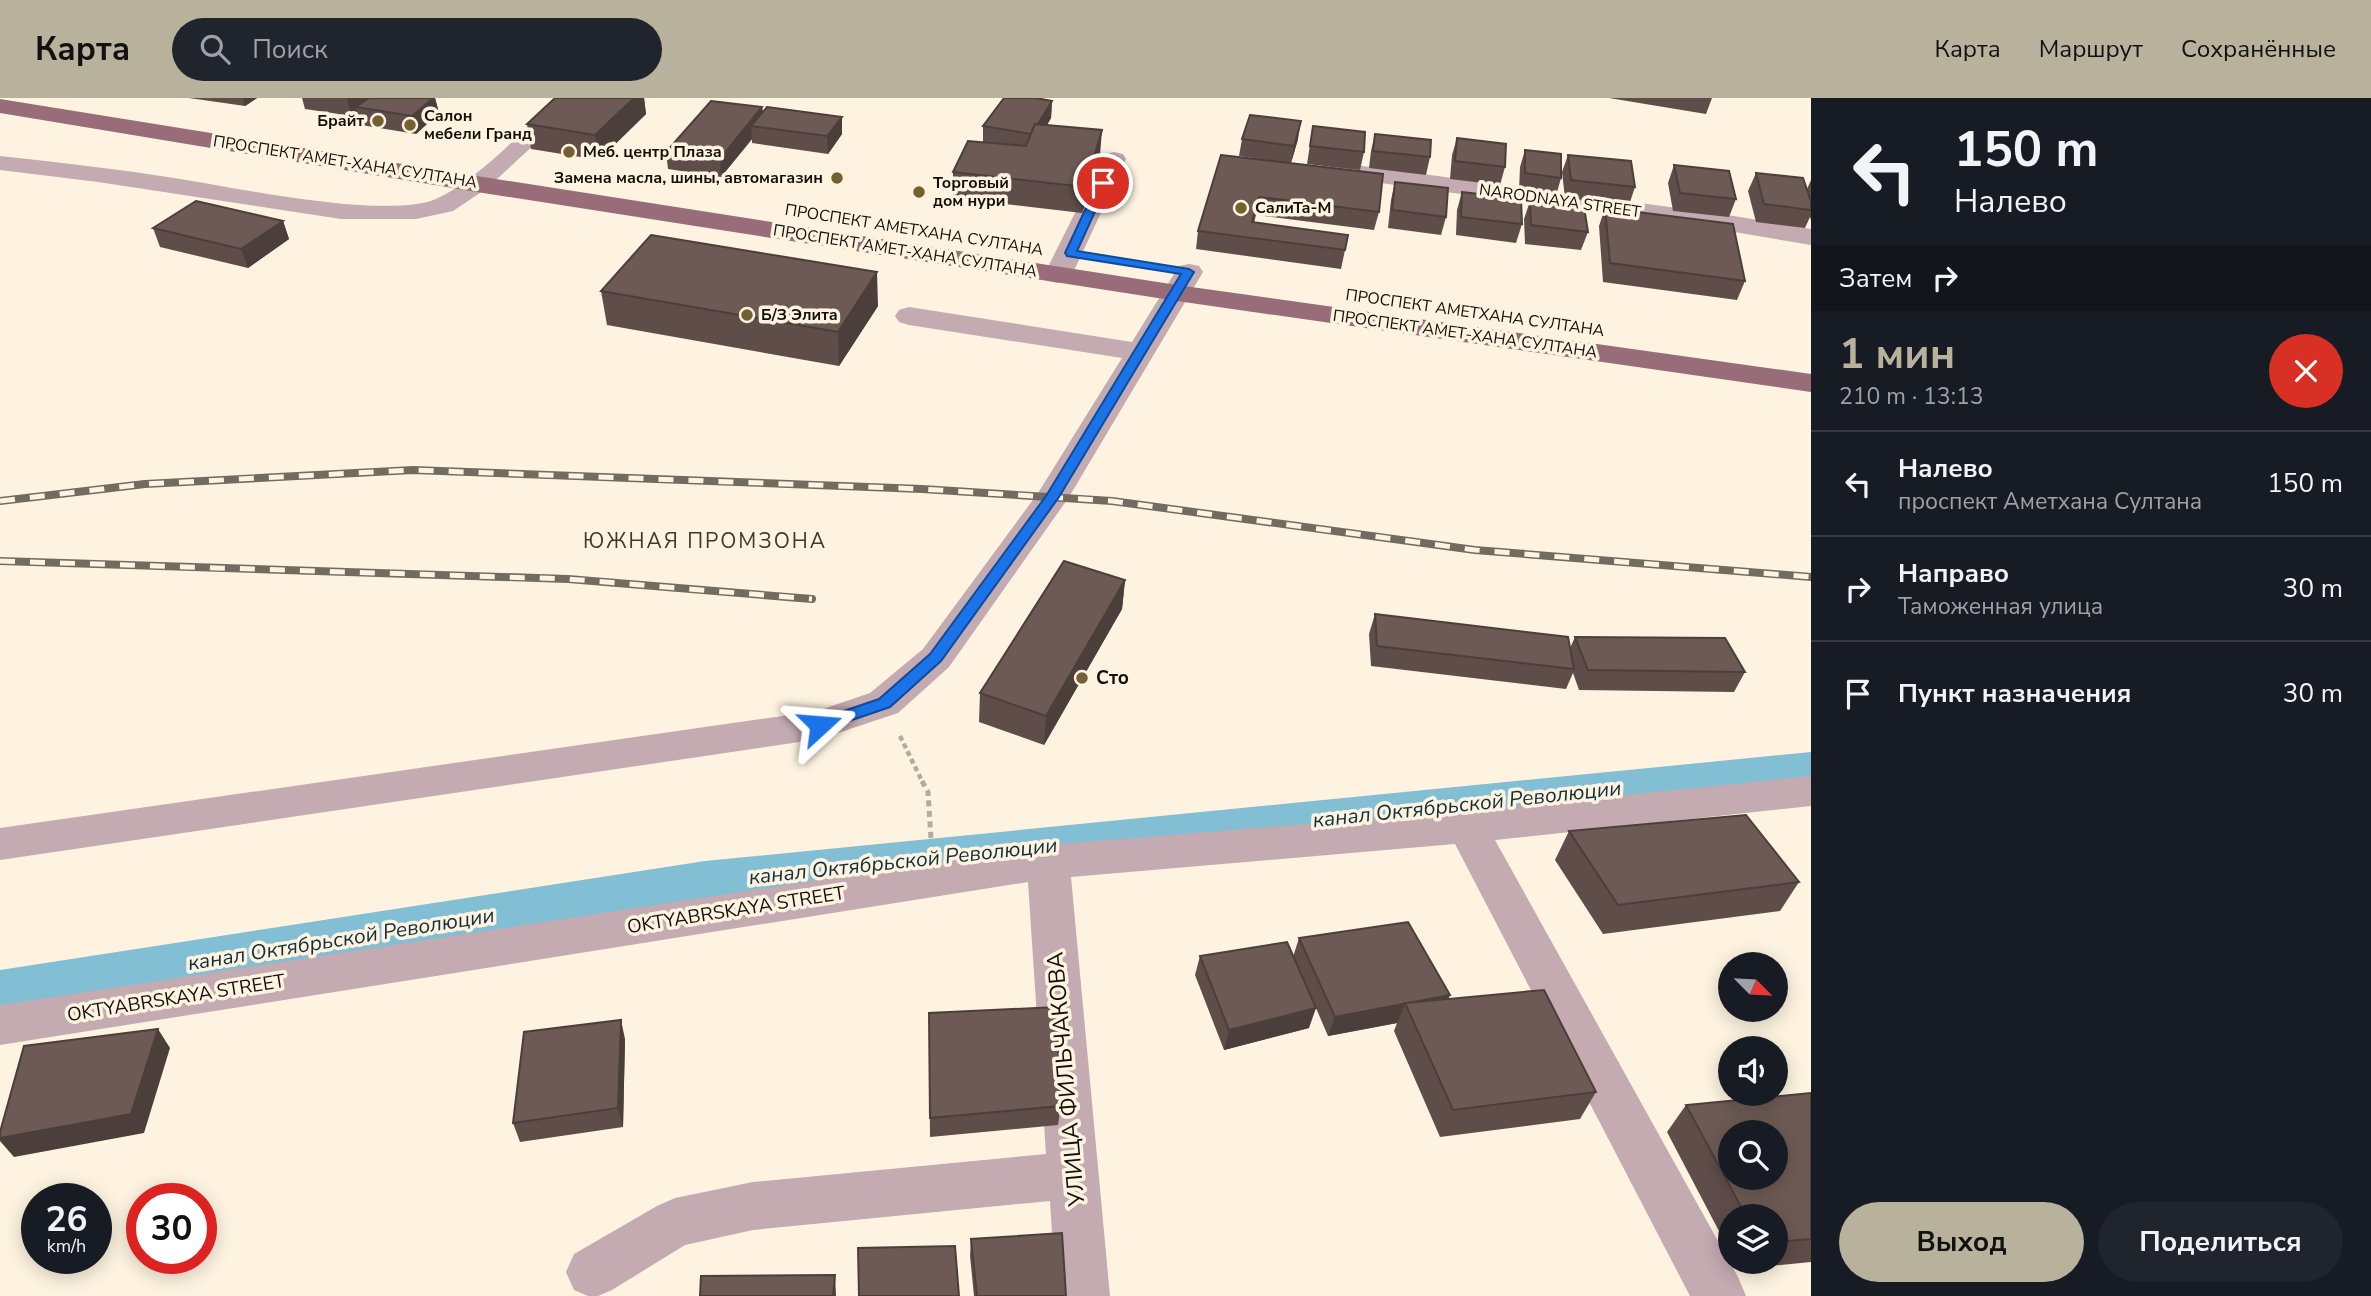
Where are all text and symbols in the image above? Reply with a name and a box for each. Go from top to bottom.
search box [172,18,662,81]
text: Карта [35,27,130,72]
icon: search [196,30,234,68]
text: Поиск [252,32,328,67]
text: Карта [1935,33,2001,65]
text: Маршрут [2039,33,2143,65]
text: Сохранённые [2181,33,2336,65]
place label: Салон мебели Гранд [424,105,532,145]
place label: Брайт [317,110,364,132]
marker: Брайт [370,113,386,129]
text: 150 m [1954,116,2098,183]
marker: Салон мебели Гранд [402,117,418,133]
icon: left [1839,126,1930,217]
street label: ПРОСПЕКТ АМЕТ-ХАНА СУЛТАНА [212,130,479,194]
place label: Меб. центр Плаза [583,141,722,163]
marker: Меб. центр Плаза [561,144,577,160]
pin [1073,153,1133,213]
icon: arrive [1084,164,1122,202]
place label: Замена масла, шины, автомагазин [554,167,823,189]
marker: Замена масла, шины, автомагазин [829,170,845,186]
place label: Торговый дом нури [933,172,1009,212]
street label: NARODNAYA STREET [1478,179,1643,223]
text: Налево [1954,180,2067,223]
marker: Торговый дом нури [911,184,927,200]
place label: СалиТа-М [1255,197,1331,219]
street label: ПРОСПЕКТ АМЕТХАНА СУЛТАНА [783,199,1045,261]
marker: СалиТа-М [1233,200,1249,216]
street label: ПРОСПЕКТ АМЕТ-ХАНА СУЛТАНА [772,219,1039,283]
icon: right [1926,259,1964,297]
text: Затем [1839,261,1912,296]
street label: ПРОСПЕКТ АМЕТХАНА СУЛТАНА [1344,284,1606,342]
place label: Б/З Элита [761,304,838,326]
street label: ПРОСПЕКТ АМЕТ-ХАНА СУЛТАНА [1331,305,1599,364]
marker: Б/З Элита [739,307,755,323]
text: 1 мин [1839,326,1955,383]
button: close [2269,334,2343,408]
text: 210 m · 13:13 [1839,381,1984,412]
text: Налево [1898,451,1993,486]
icon: left [1839,465,1877,503]
text: 150 m [2267,466,2343,501]
text: проспект Аметхана Султана [1898,486,2202,517]
district label: ЮЖНАЯ ПРОМЗОНА [583,527,827,555]
text: Направо [1898,556,2009,591]
icon: right [1839,570,1877,608]
text: 30 m [2283,571,2343,606]
text: Таможенная улица [1898,591,2103,622]
place label: Сто [1096,665,1129,691]
marker: Сто [1074,670,1090,686]
icon: arrive [1839,675,1877,713]
text: Пункт назначения [1898,676,2131,711]
text: 30 m [2283,676,2343,711]
position arrow [783,688,857,762]
water label: канал Октябрьской Революции [1311,774,1623,834]
water label: канал Октябрьской Революции [747,831,1059,891]
street label: OKTYABRSKAYA STREET [625,880,847,940]
water label: канал Октябрьской Революции [186,901,496,977]
street label: УЛИЦА ФИЛЬЧАКОВА [1039,950,1093,1208]
north arrow [1718,952,1788,1022]
map controls [1718,952,1788,1274]
street label: OKTYABRSKAYA STREET [65,968,287,1028]
button: sound [1718,1036,1788,1106]
button: search [1718,1120,1788,1190]
speed limit sign: 30 [126,1183,217,1274]
text: 26 [45,1196,88,1243]
button: Выход [1839,1202,2084,1282]
button: Поделиться [2098,1202,2343,1282]
button: layers [1718,1204,1788,1274]
text: km/h [47,1234,86,1258]

